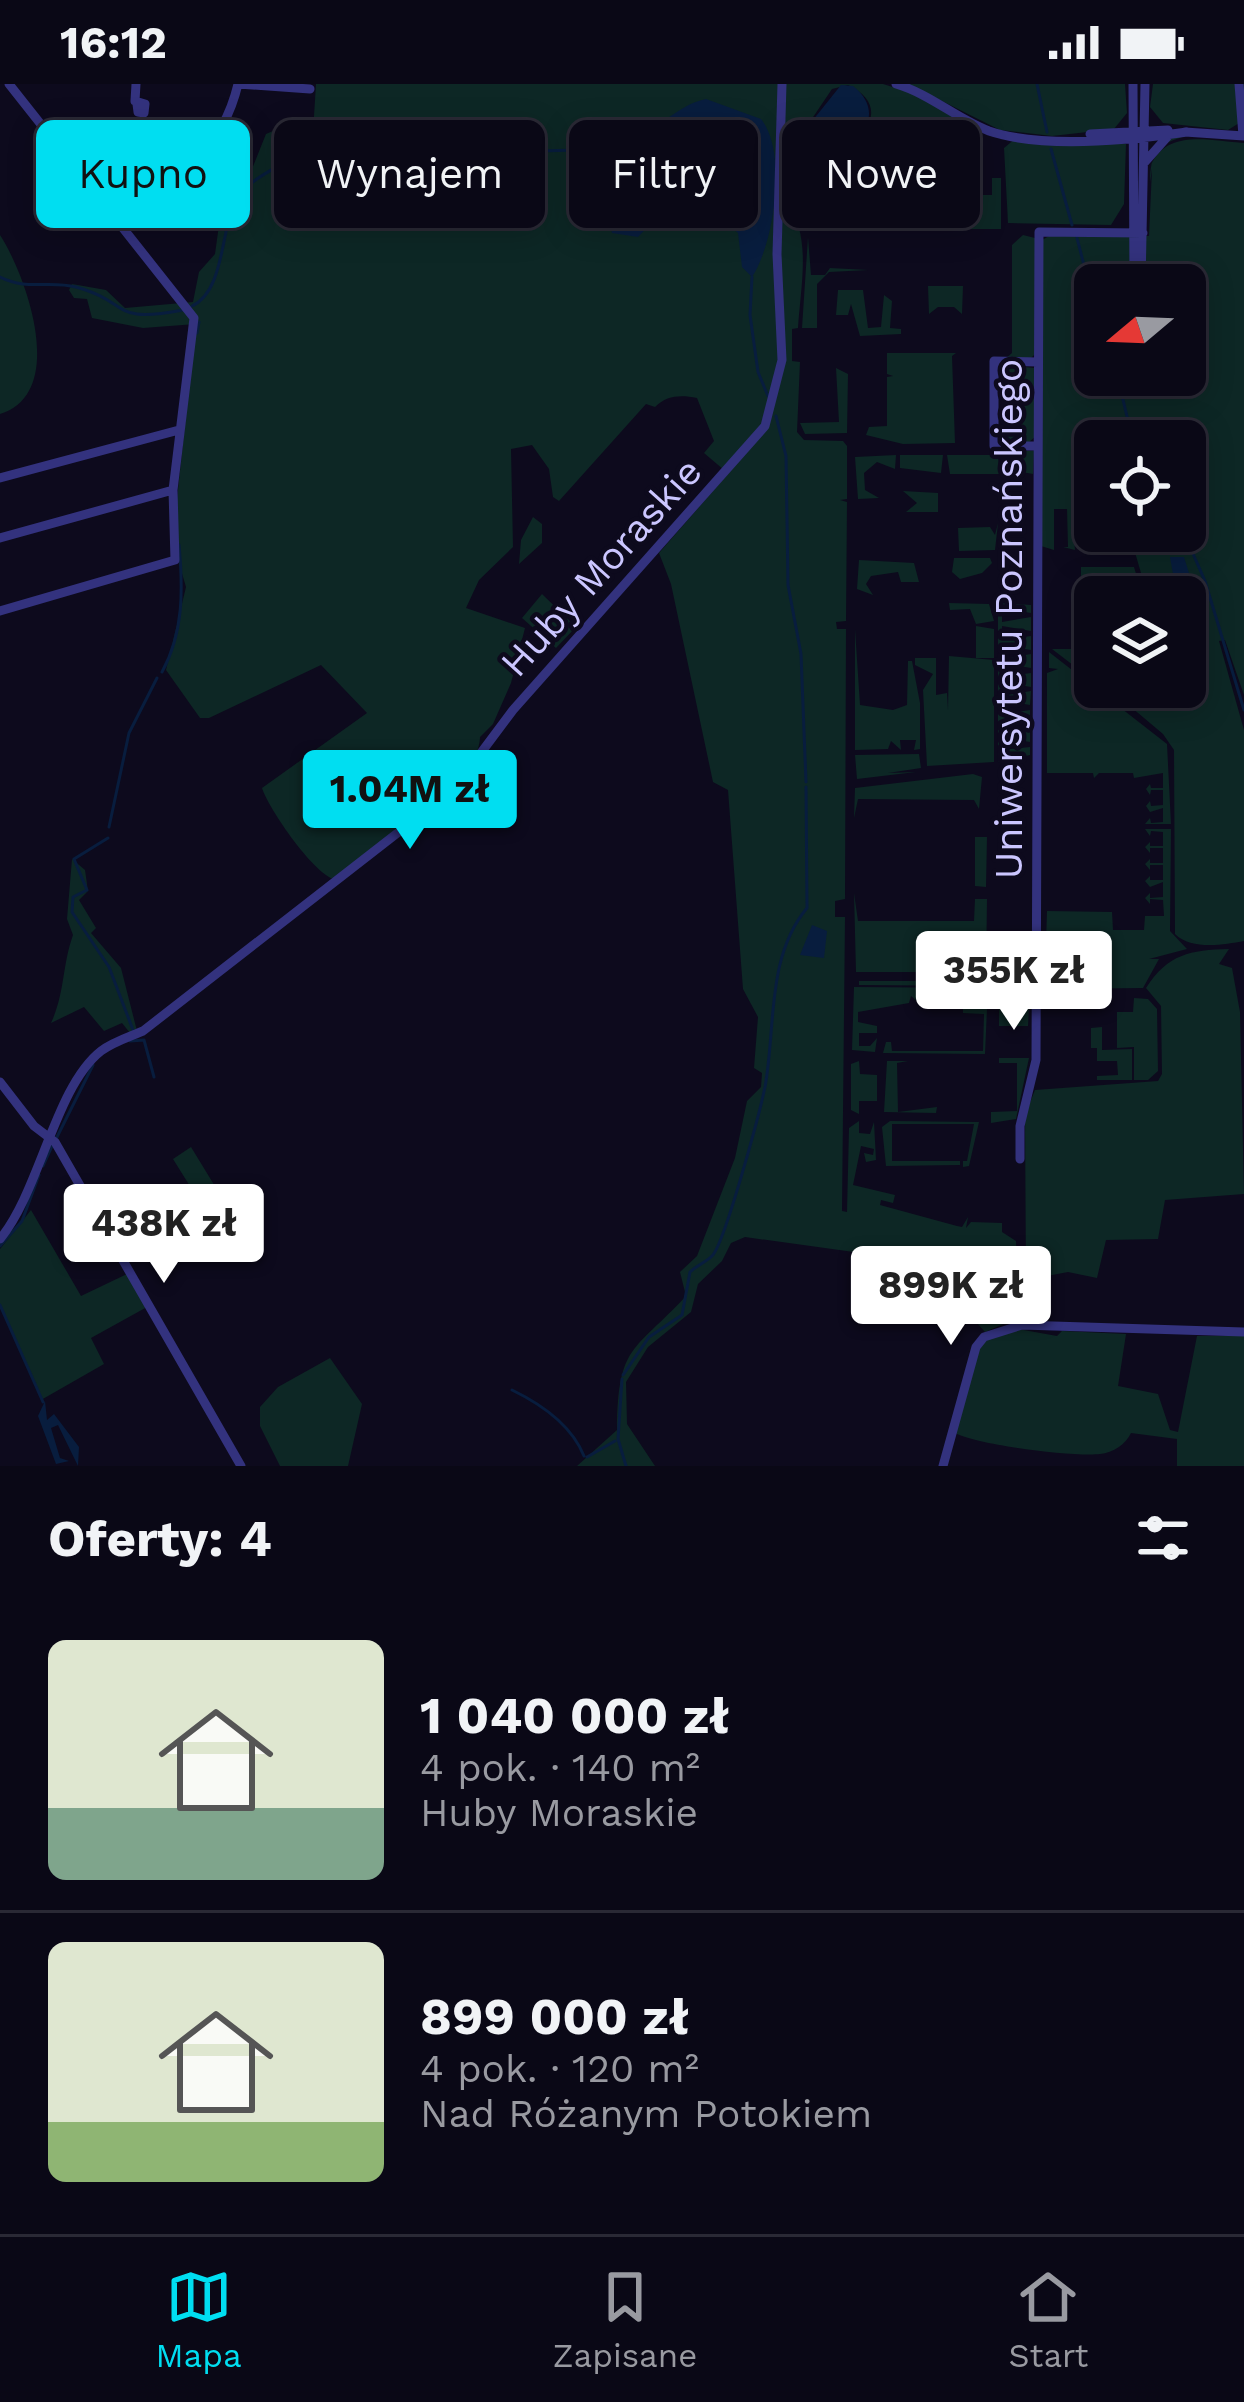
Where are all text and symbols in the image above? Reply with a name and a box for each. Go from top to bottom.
text: 16:12 [60,16,167,69]
chip: Kupno [36,120,250,228]
chip: Wynajem [274,120,545,228]
chip: Filtry [569,120,758,228]
chip: Nowe [782,120,980,228]
north arrow [1074,264,1206,396]
map controls [1074,264,1206,708]
street label: Uniwersytetu Poznańskiego [986,359,1031,879]
button: locate [1074,420,1206,552]
street label: Huby Moraskie [491,449,711,685]
button: layers [1074,576,1206,708]
pin: 1.04M zł [286,750,534,852]
text: 1.04M zł [330,766,490,811]
pin: 355K zł [903,931,1125,1033]
text: 355K zł [943,947,1085,992]
pin: 438K zł [53,1184,275,1286]
text: 438K zł [91,1200,237,1245]
pin: 899K zł [840,1246,1062,1348]
text: 899K zł [878,1262,1024,1307]
icon: filters [1130,1505,1196,1571]
text: Oferty: 4 [48,1509,272,1568]
text: 1 040 000 zł [420,1686,730,1745]
icon: home [144,1688,288,1832]
text: 4 pok. · 140 m² [420,1745,700,1790]
text: Huby Moraskie [420,1790,698,1835]
text: 899 000 zł [420,1987,689,2046]
icon: home [144,1990,288,2134]
text: 4 pok. · 120 m² [420,2046,699,2091]
text: Nad Różanym Potokiem [420,2091,872,2136]
tab: Mapa [156,2264,242,2375]
tab: Zapisane [553,2264,697,2375]
tab: Start [1008,2264,1088,2375]

